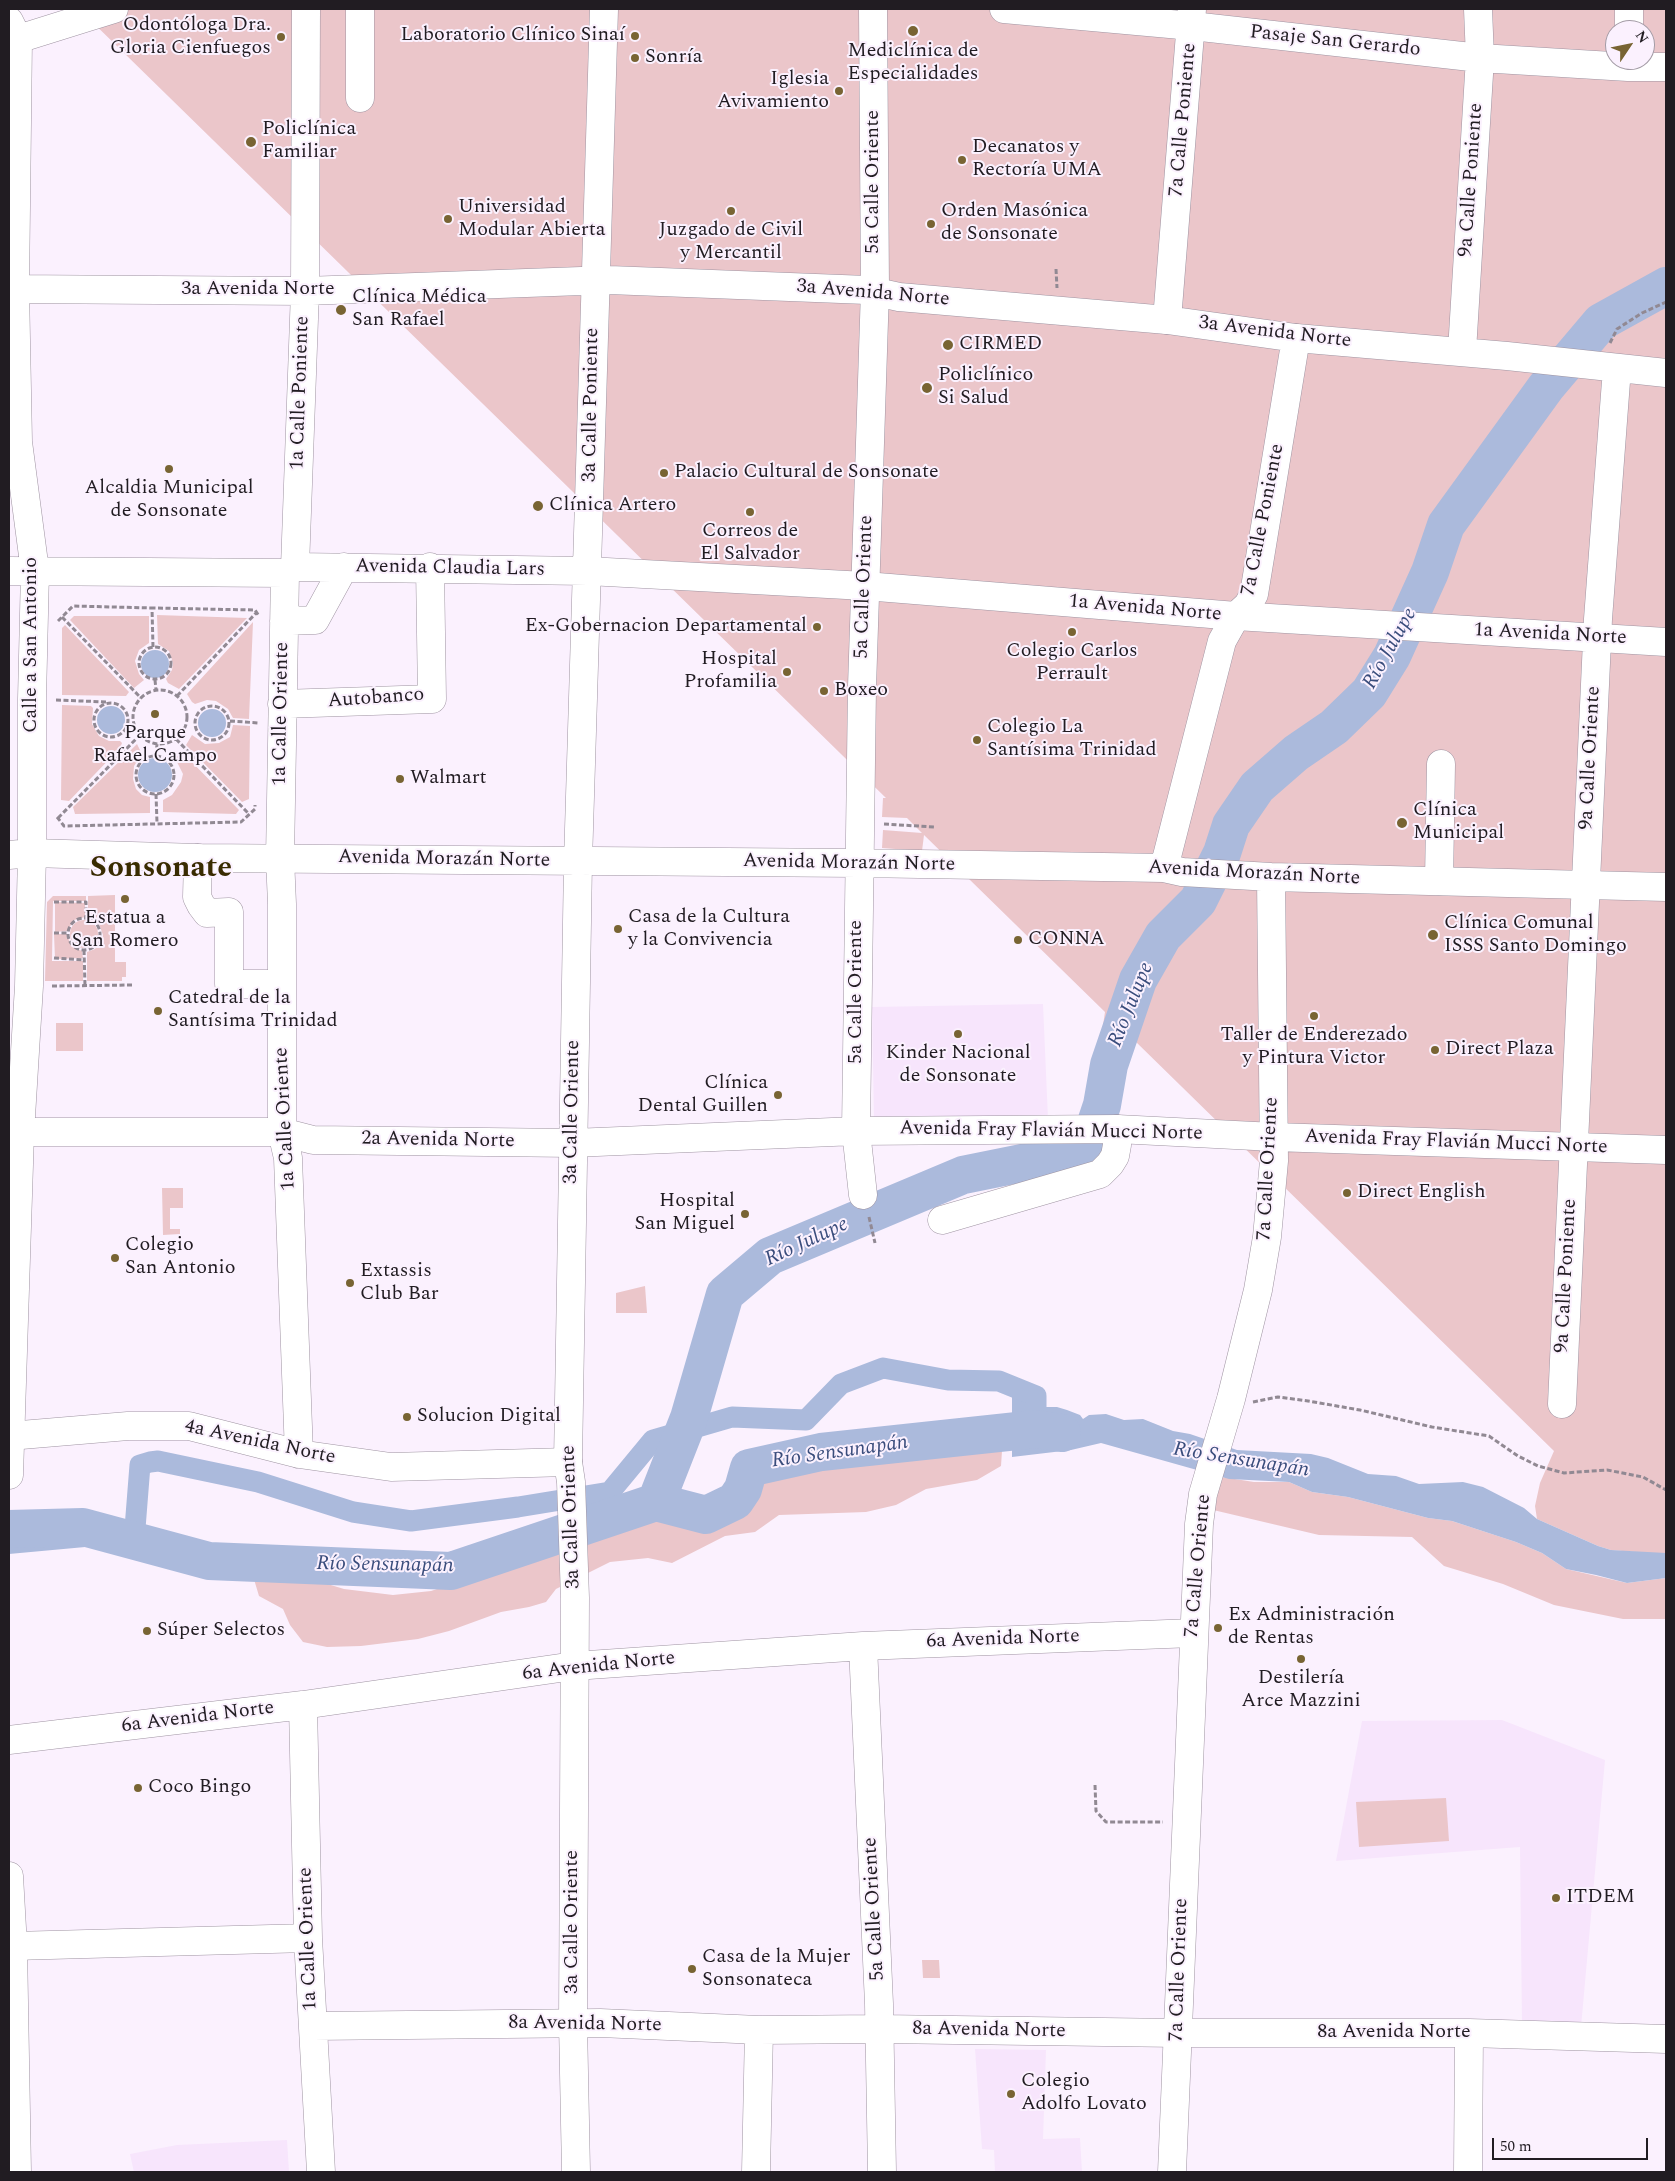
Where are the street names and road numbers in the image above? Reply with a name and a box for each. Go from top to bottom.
street label: Pasaje San Gerardo [1248,21,1422,63]
street label: 7a Calle Poniente [1165,42,1203,198]
street label: 9a Calle Poniente [1455,102,1489,258]
street label: 5a Calle Oriente [862,110,886,254]
street label: 3a Avenida Norte [795,275,951,313]
street label: 3a Avenida Norte [181,278,335,302]
street label: 3a Avenida Norte [1197,312,1353,354]
street label: 1a Calle Poniente [286,315,316,471]
street label: 3a Calle Poniente [579,328,605,482]
street label: 7a Calle Poniente [1237,442,1291,598]
street label: 5a Calle Oriente [850,515,880,659]
street label: Avenida Claudia Lars [355,555,545,583]
street label: Calle a San Antonio [20,557,44,733]
street label: 1a Avenida Norte [1067,590,1223,628]
street label: 1a Avenida Norte [1473,619,1627,651]
street label: 1a Calle Oriente [269,642,295,786]
street label: Autobanco [327,684,425,714]
street label: 9a Calle Oriente [1575,686,1607,830]
street label: Avenida Morazán Norte [338,846,550,874]
street label: Avenida Morazán Norte [743,850,955,878]
street label: Avenida Morazán Norte [1147,856,1361,892]
street label: 5a Calle Oriente [845,920,869,1064]
street label: 3a Calle Oriente [560,1040,586,1184]
street label: 1a Calle Oriente [270,1047,302,1191]
street label: 7a Calle Oriente [1253,1097,1285,1241]
street label: Avenida Fray Flavián Mucci Norte [899,1117,1203,1147]
street label: Avenida Fray Flavián Mucci Norte [1304,1126,1608,1160]
street label: 2a Avenida Norte [361,1128,515,1154]
street label: 9a Calle Poniente [1551,1198,1583,1354]
street label: 4a Avenida Norte [182,1415,338,1471]
street label: 3a Calle Oriente [557,1445,587,1589]
street label: 7a Calle Oriente [1181,1493,1217,1639]
street label: 6a Avenida Norte [926,1625,1080,1655]
street label: 6a Avenida Norte [521,1647,677,1687]
street label: 6a Avenida Norte [120,1697,276,1739]
street label: 5a Calle Oriente [859,1837,891,1981]
street label: 3a Calle Oriente [561,1850,585,1994]
street label: 1a Calle Oriente [294,1867,324,2011]
street label: 7a Calle Oriente [1165,1898,1195,2042]
street label: 8a Avenida Norte [508,2012,662,2038]
street label: 8a Avenida Norte [912,2018,1066,2044]
street label: 8a Avenida Norte [1317,2021,1471,2045]

